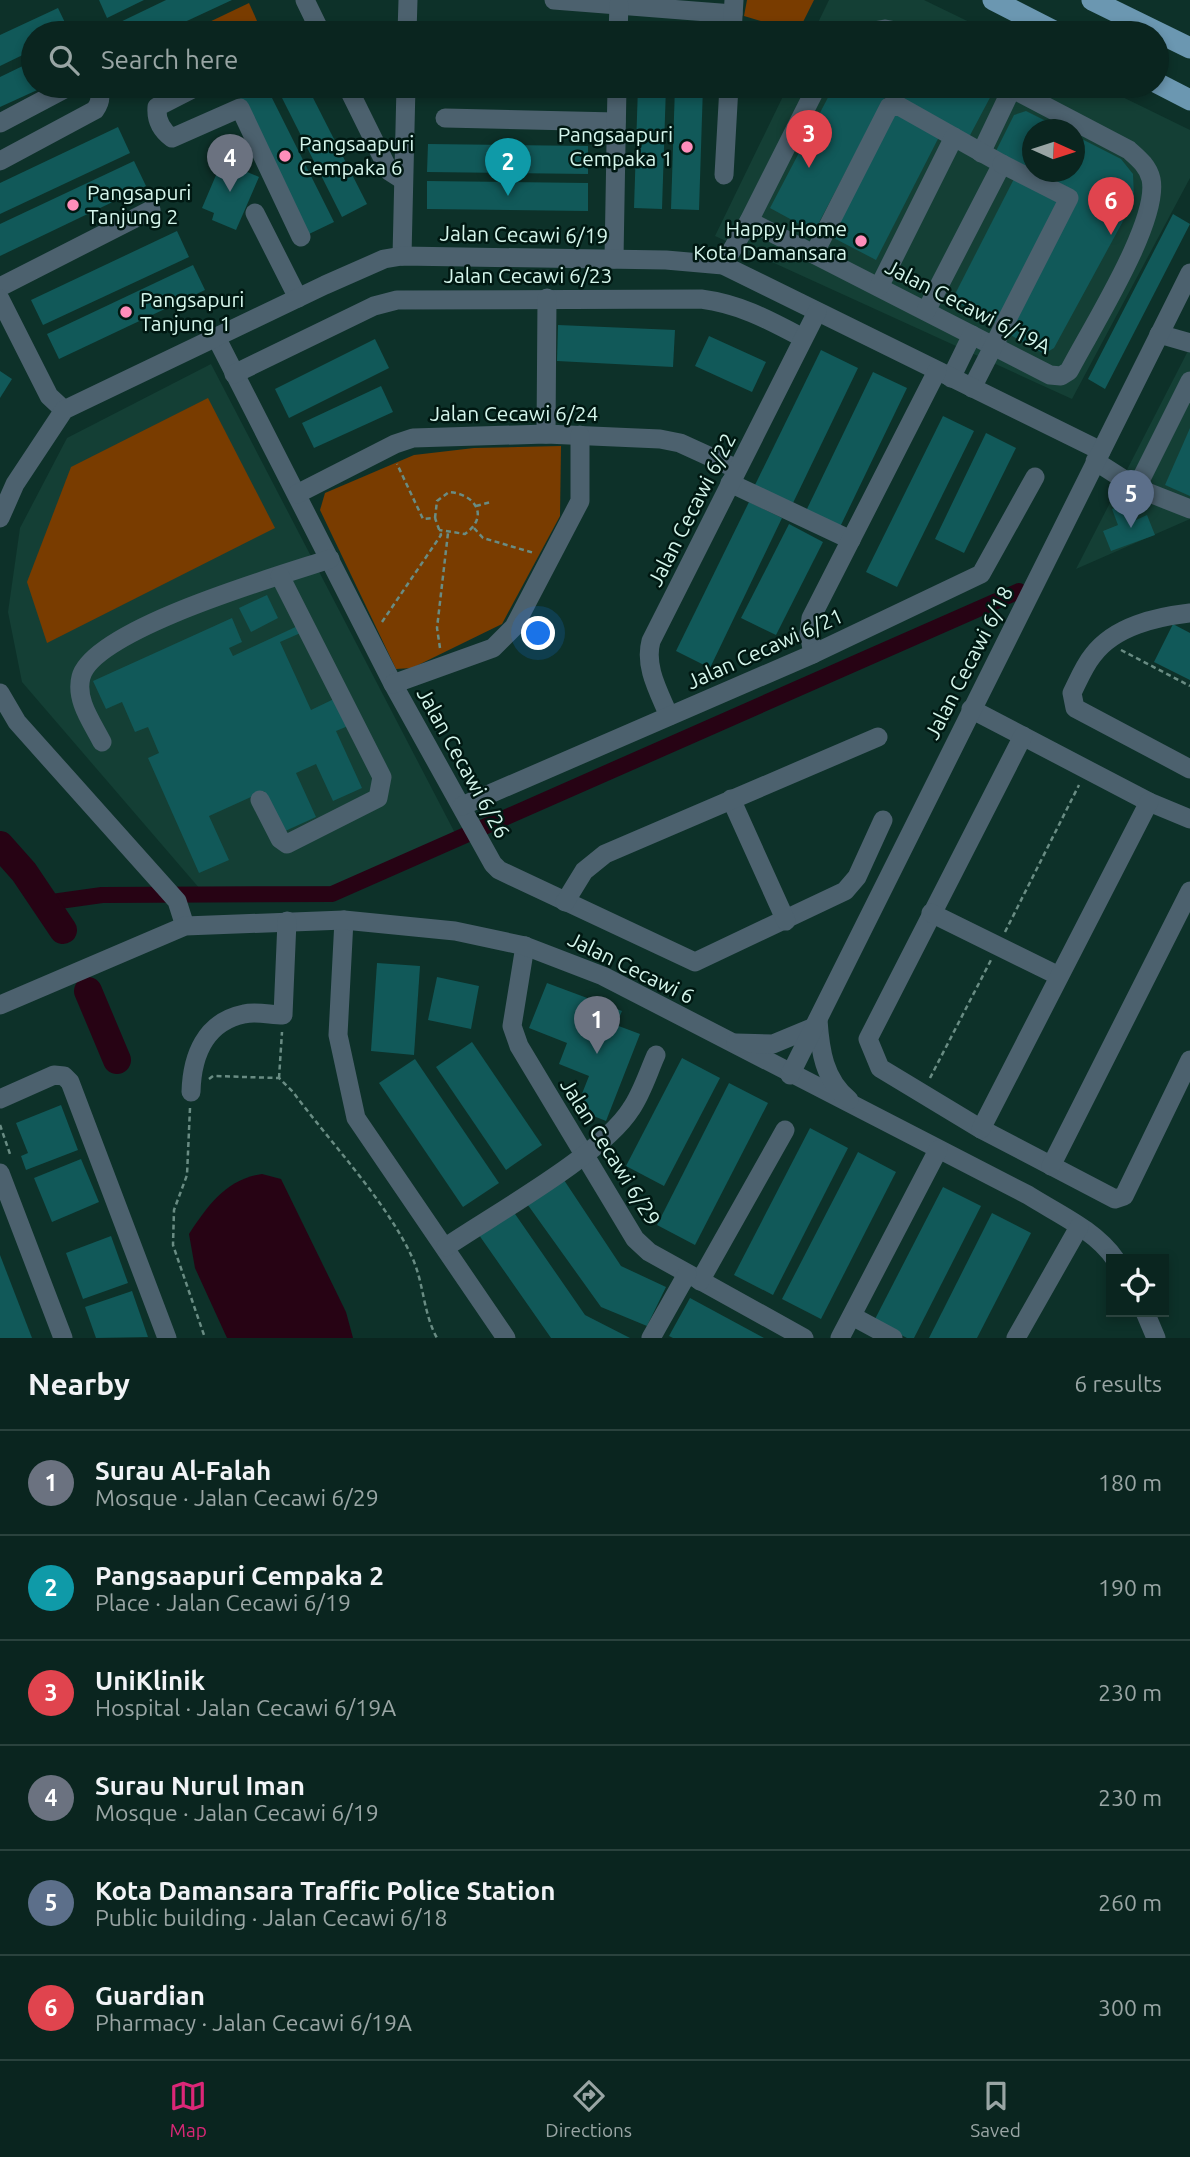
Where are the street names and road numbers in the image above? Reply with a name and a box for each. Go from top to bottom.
street label: Jalan Cecawi 6/19 [439,221,609,247]
street label: Jalan Cecawi 6/19A [882,254,1055,358]
street label: Jalan Cecawi 6/23 [444,263,612,287]
street label: Jalan Cecawi 6/24 [430,401,598,425]
street label: Jalan Cecawi 6/22 [642,429,740,590]
street label: Jalan Cecawi 6/18 [919,582,1017,743]
street label: Jalan Cecawi 6/21 [683,603,847,693]
street label: Jalan Cecawi 6/26 [412,683,515,842]
street label: Jalan Cecawi 6 [564,926,698,1008]
street label: Jalan Cecawi 6/29 [556,1074,666,1229]

